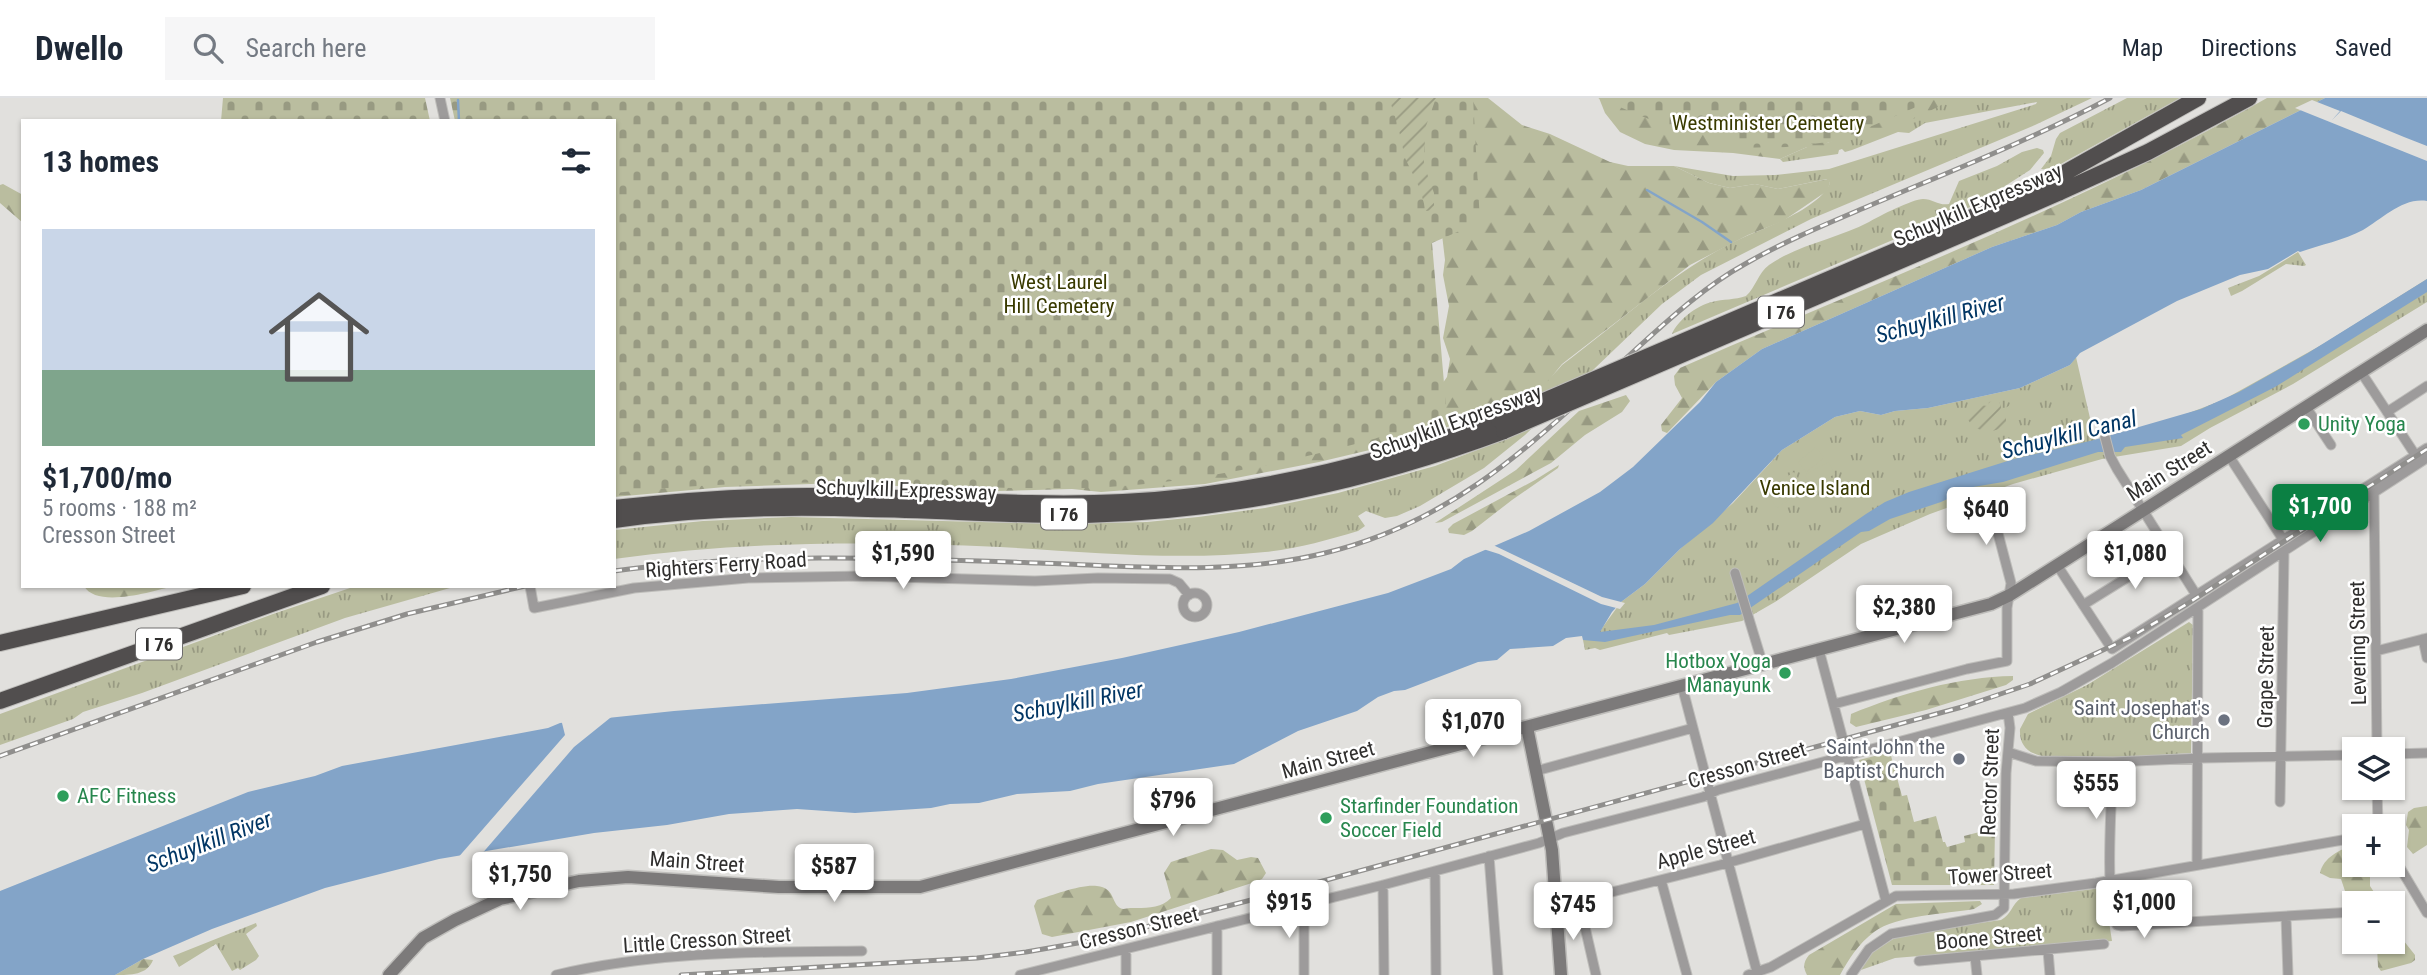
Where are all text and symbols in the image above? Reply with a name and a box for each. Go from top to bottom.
search box [165,17,655,80]
text: Dwello [35,29,123,68]
icon: search [189,29,227,67]
text: Search here [245,33,366,63]
text: Map [2122,34,2163,62]
text: Directions [2201,34,2297,62]
text: Saved [2335,34,2392,62]
park label: Westminister Cemetery [1672,111,1865,135]
icon: filters [557,142,595,180]
text: 13 homes [42,144,159,179]
street label: Schuylkill Expressway [1890,159,2066,251]
park label: West Laurel Hill Cemetery [1003,270,1115,318]
icon: home [256,274,382,400]
water label: Schuylkill River [1873,289,2008,349]
road number: I 76 [1758,296,1804,328]
street label: Schuylkill Expressway [1367,380,1545,464]
water label: Schuylkill Canal [1999,405,2140,465]
place label: Unity Yoga [2318,412,2406,436]
marker: Unity Yoga [2296,416,2312,432]
street label: Main Street [2122,436,2216,506]
text: $1,700/mo [42,460,172,495]
street label: Schuylkill Expressway [815,475,997,505]
park label: Venice Island [1760,476,1870,500]
pin: $1,700 [2263,484,2377,544]
pin: $640 [1945,488,2027,547]
text: $1,700 [2288,493,2352,520]
text: 5 rooms · 188 m² [42,495,197,522]
text: $640 [1963,496,2009,523]
road number: I 76 [1041,498,1087,530]
text: Cresson Street [42,522,175,549]
pin: $1,590 [846,532,960,591]
pin: $1,080 [2078,532,2192,591]
text: $1,590 [871,540,935,567]
text: $1,080 [2103,540,2167,567]
street label: Righters Ferry Road [644,547,808,583]
street label: Levering Street [2345,581,2371,705]
pin: $2,380 [1847,586,1961,645]
text: $2,380 [1872,594,1936,621]
street label: Grape Street [2253,625,2279,729]
road number: I 76 [136,628,182,660]
place label: Hotbox Yoga Manayunk [1665,649,1772,697]
marker: Hotbox Yoga Manayunk [1777,665,1793,681]
water label: Schuylkill River [1011,676,1147,728]
place label: Saint Josephat's Church [2074,696,2210,744]
pin: $1,070 [1416,700,1530,759]
text: $1,070 [1441,708,1505,735]
marker: Saint Josephat's Church [2216,712,2232,728]
street label: Rector Street [1976,728,2004,836]
place label: Saint John the Baptist Church [1823,735,1945,783]
street label: Main Street [1279,736,1377,784]
street label: Cresson Street [1685,737,1809,793]
map controls [2342,737,2405,954]
button: layers [2342,737,2405,800]
marker: Saint John the Baptist Church [1951,751,1967,767]
pin: $555 [2055,762,2137,821]
text: $555 [2073,770,2119,797]
pin: $796 [1132,778,1214,838]
place label: AFC Fitness [77,784,176,808]
text: $796 [1150,787,1196,814]
marker: AFC Fitness [55,788,71,804]
place label: Starfinder Foundation Soccer Field [1340,794,1518,842]
water label: Schuylkill River [143,805,277,878]
marker: Starfinder Foundation Soccer Field [1318,810,1334,826]
button: + [2342,814,2405,877]
street label: Apple Street [1654,824,1758,874]
pin: $587 [793,844,875,904]
street label: Main Street [649,847,745,877]
pin: $1,750 [463,852,577,912]
text: $587 [811,853,857,880]
street label: Tower Street [1947,858,2053,890]
text: $1,750 [488,861,552,888]
pin: $915 [1248,880,1330,940]
pin: $1,000 [2087,880,2201,940]
pin: $745 [1532,882,1614,942]
text: $915 [1266,889,1312,916]
text: $1,000 [2112,889,2176,916]
text: $745 [1550,891,1596,918]
button: − [2342,891,2405,954]
street label: Cresson Street [1077,902,1201,954]
street label: Boone Street [1935,921,2043,955]
street label: Little Cresson Street [622,922,792,958]

